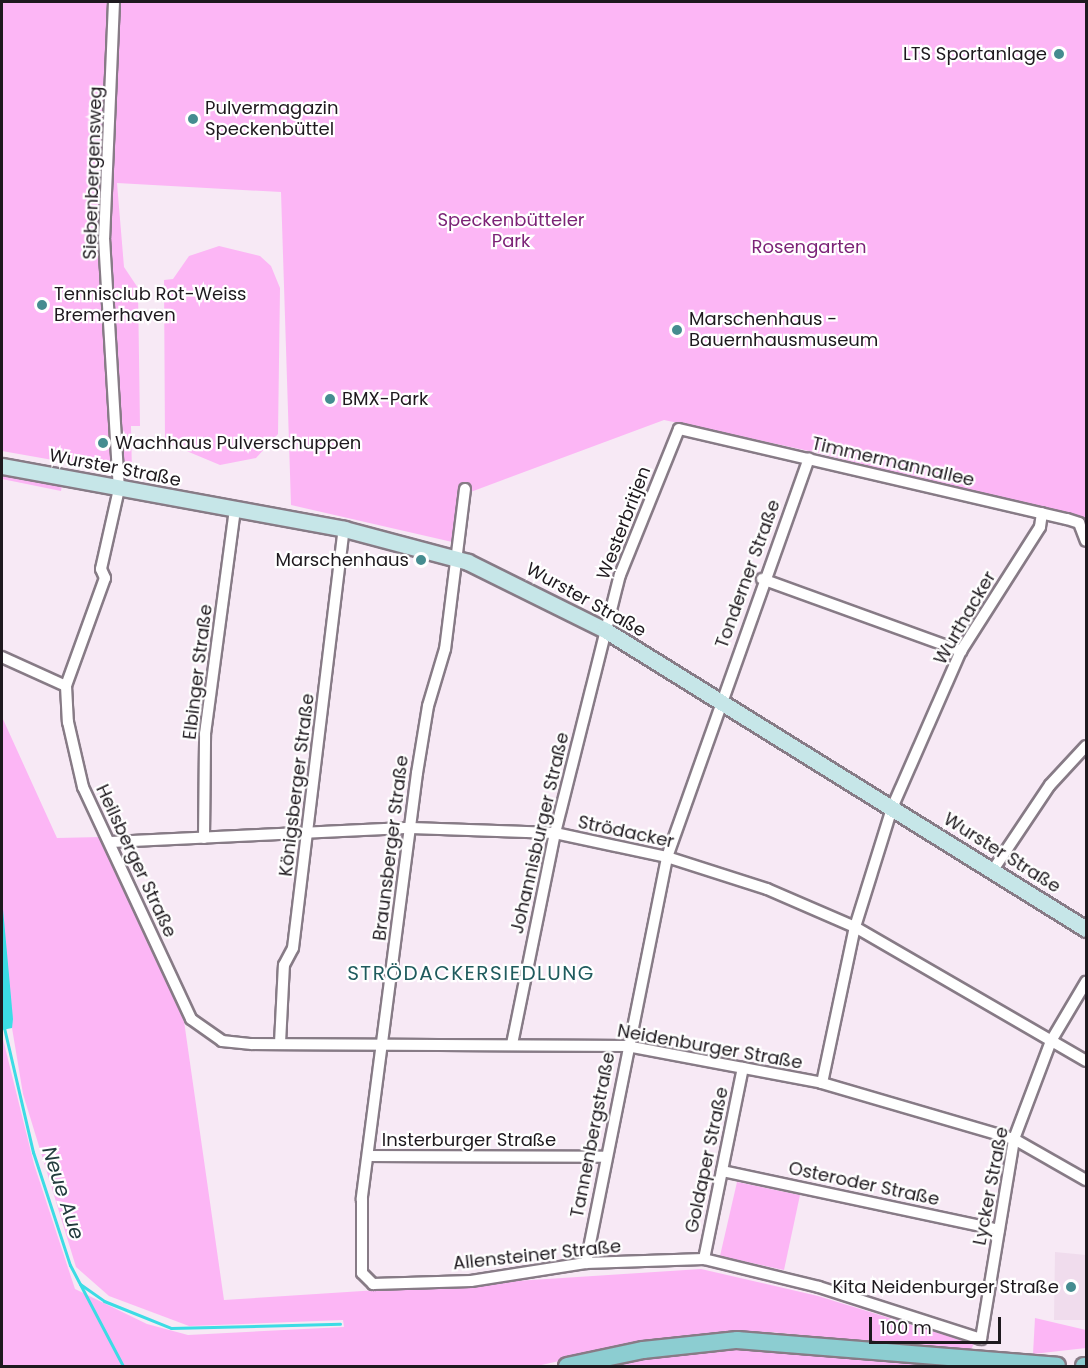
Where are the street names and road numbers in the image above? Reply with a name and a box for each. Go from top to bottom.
street label: Siebenbergensweg [79,86,107,260]
street label: Timmermannallee [810,433,976,491]
street label: Wurster Straße [47,445,183,491]
street label: Westerbritjen [592,463,656,583]
street label: Tonderner Straße [711,497,785,651]
street label: Wurster Straße [522,558,650,642]
street label: Wurthacker [930,568,1000,668]
street label: Elbinger Straße [179,603,217,741]
street label: Königsberger Straße [275,692,319,878]
street label: Johannisburger Straße [506,730,574,936]
street label: Braunsberger Straße [369,754,413,942]
street label: Heilsberger Straße [91,781,181,941]
street label: Wurster Straße [940,808,1064,898]
street label: Strödacker [576,811,676,853]
street label: Neidenburger Straße [616,1020,804,1074]
street label: Tannenbergstraße [566,1050,620,1220]
street label: Goldaper Straße [681,1085,733,1235]
street label: Lycker Straße [969,1125,1013,1247]
street label: Insterburger Straße [382,1129,556,1151]
street label: Osteroder Straße [787,1157,941,1211]
street label: Allensteiner Straße [452,1235,622,1275]

